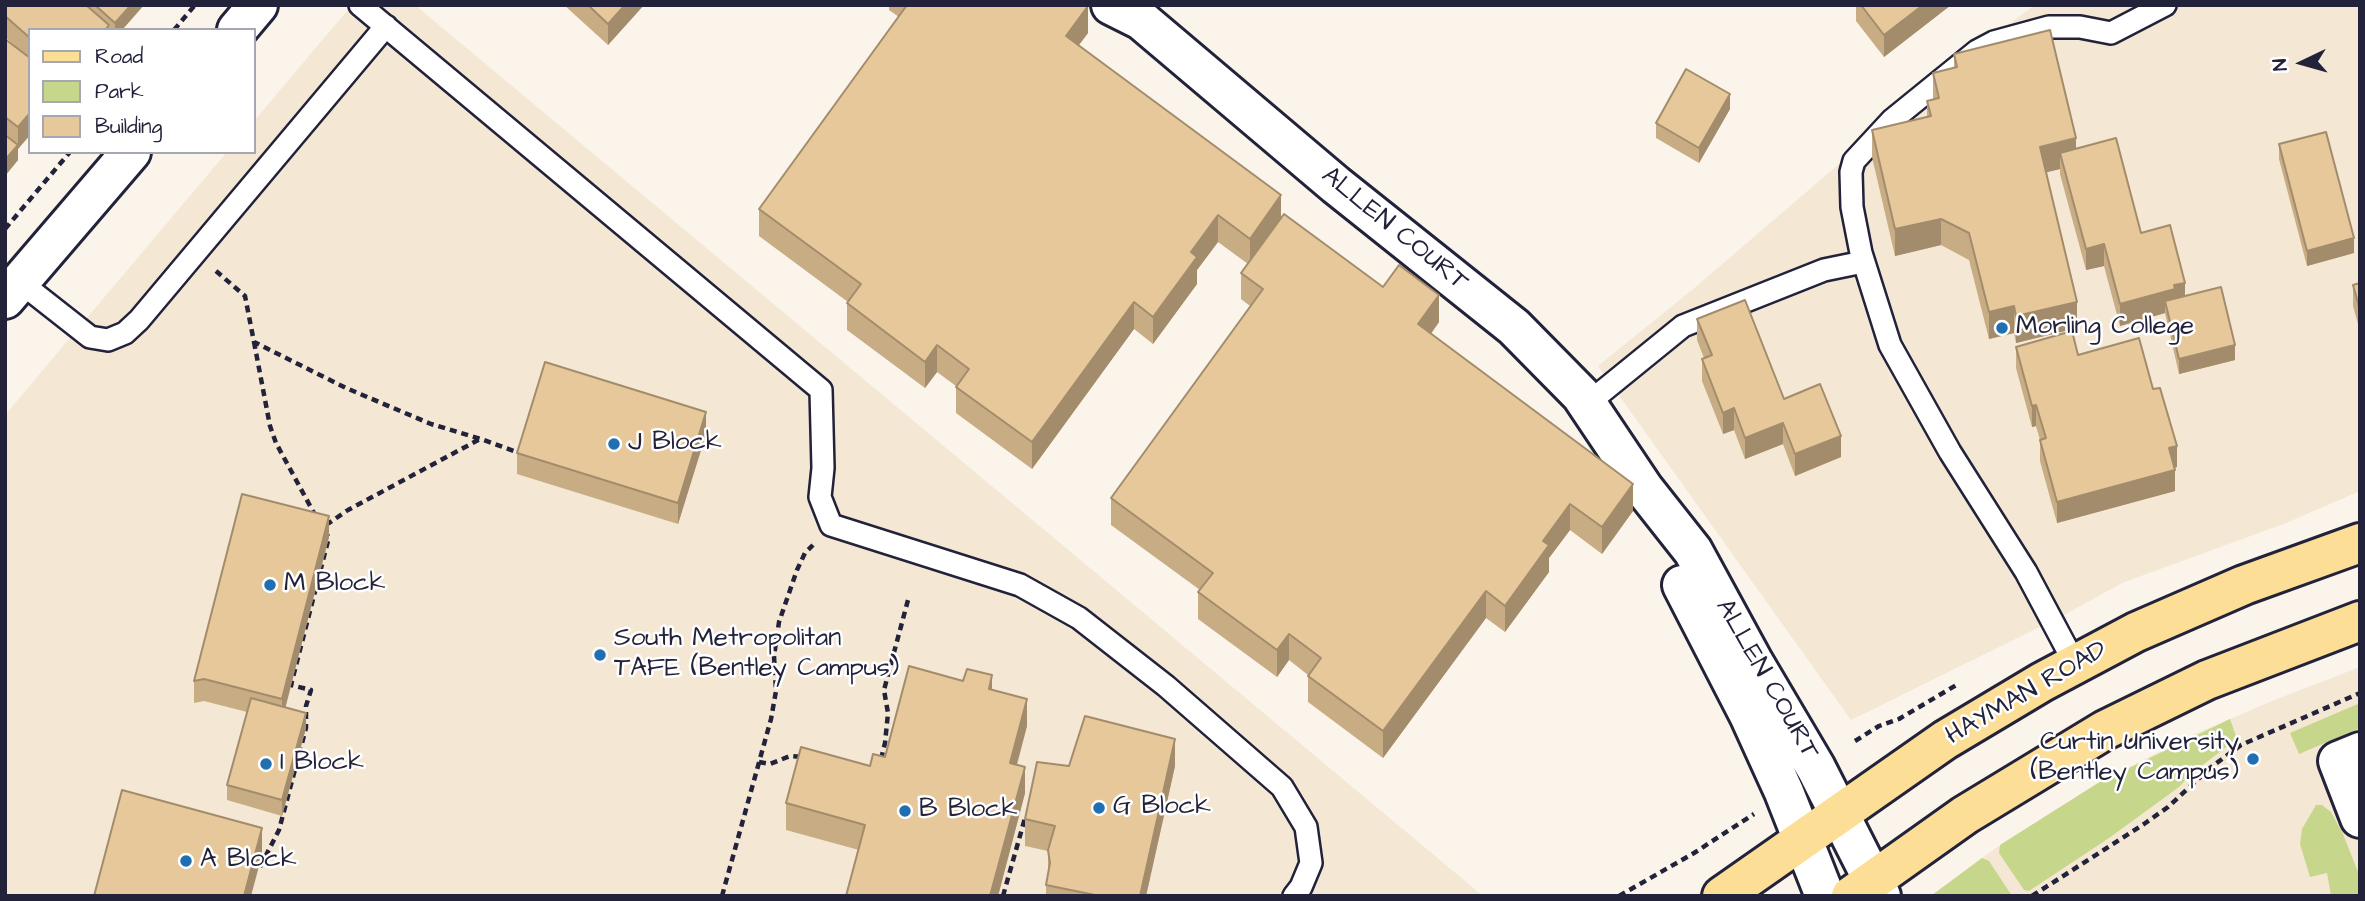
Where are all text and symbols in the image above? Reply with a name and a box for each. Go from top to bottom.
legend [28,28,256,154]
north arrow [2267,28,2337,98]
text: Road [95,42,143,71]
text: N [2267,58,2295,72]
text: Park [95,77,144,106]
text: Building [95,112,162,141]
street label: ALLEN COURT [1314,161,1474,299]
place label: Morling College [2016,312,2194,344]
marker: Morling College [1994,320,2010,336]
place label: J Block [628,428,722,460]
marker: J Block [606,436,622,452]
place label: M Block [284,569,386,601]
marker: M Block [262,577,278,593]
street label: ALLEN COURT [1708,594,1824,766]
place label: South Metropolitan TAFE (Bentley Campus) [614,624,899,686]
street label: HAYMAN ROAD [1941,635,2113,753]
marker: South Metropolitan TAFE (Bentley Campus) [592,647,608,663]
place label: Curtin University (Bentley Campus) [2031,728,2239,790]
place label: I Block [280,748,364,780]
marker: Curtin University (Bentley Campus) [2245,751,2261,767]
marker: I Block [258,756,274,772]
place label: G Block [1113,792,1211,824]
place label: B Block [919,795,1018,827]
marker: G Block [1091,800,1107,816]
marker: B Block [897,803,913,819]
place label: A Block [200,845,297,877]
marker: A Block [178,853,194,869]

